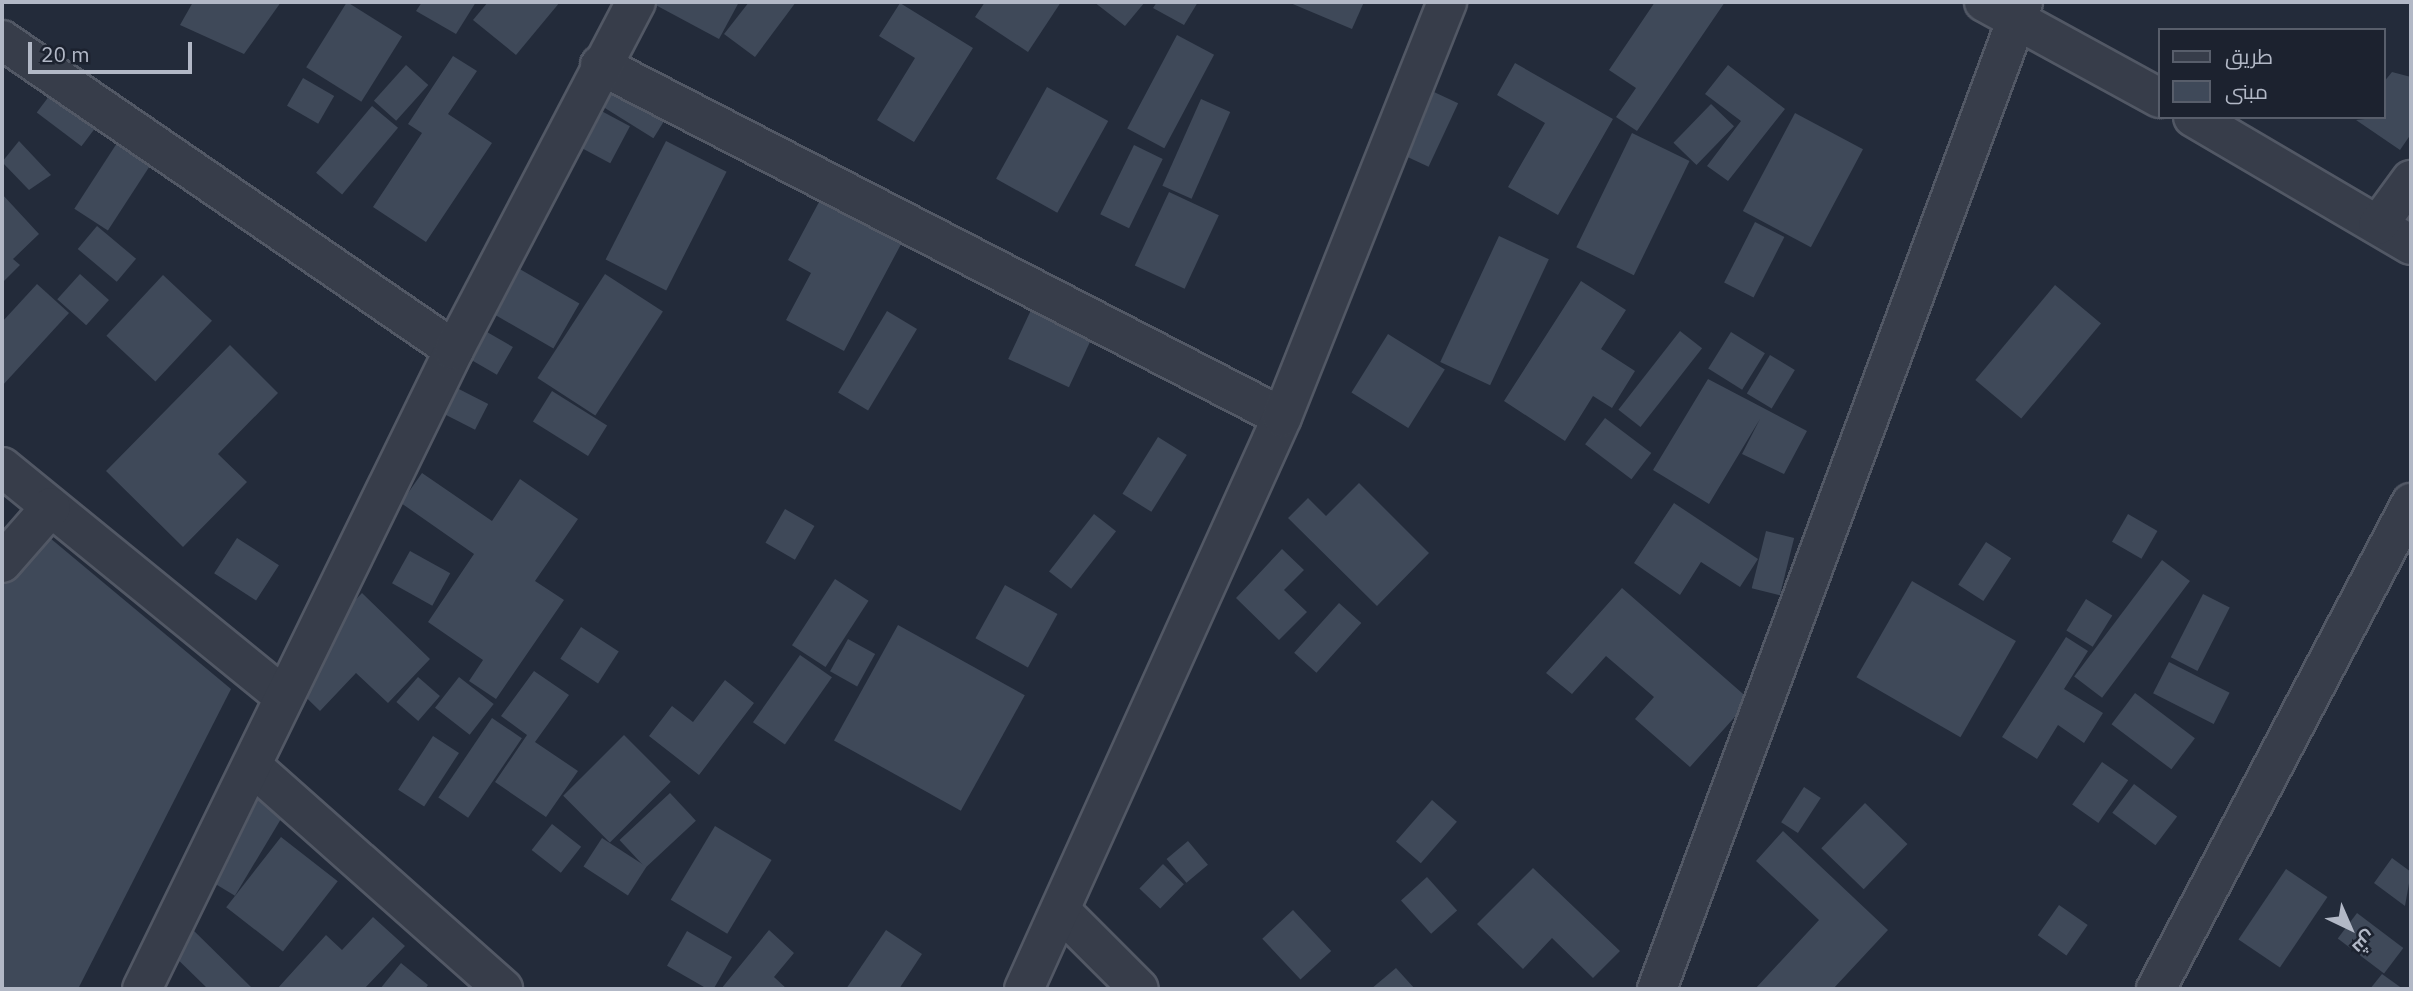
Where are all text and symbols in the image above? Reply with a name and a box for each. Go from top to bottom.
scale bar [32,28,196,72]
legend [2158,28,2385,119]
text: 20 m [41,40,90,68]
text: طريق [2225,42,2273,70]
text: مبنى [2225,77,2268,105]
north arrow [2315,893,2385,963]
text: ش [2347,926,2382,960]

